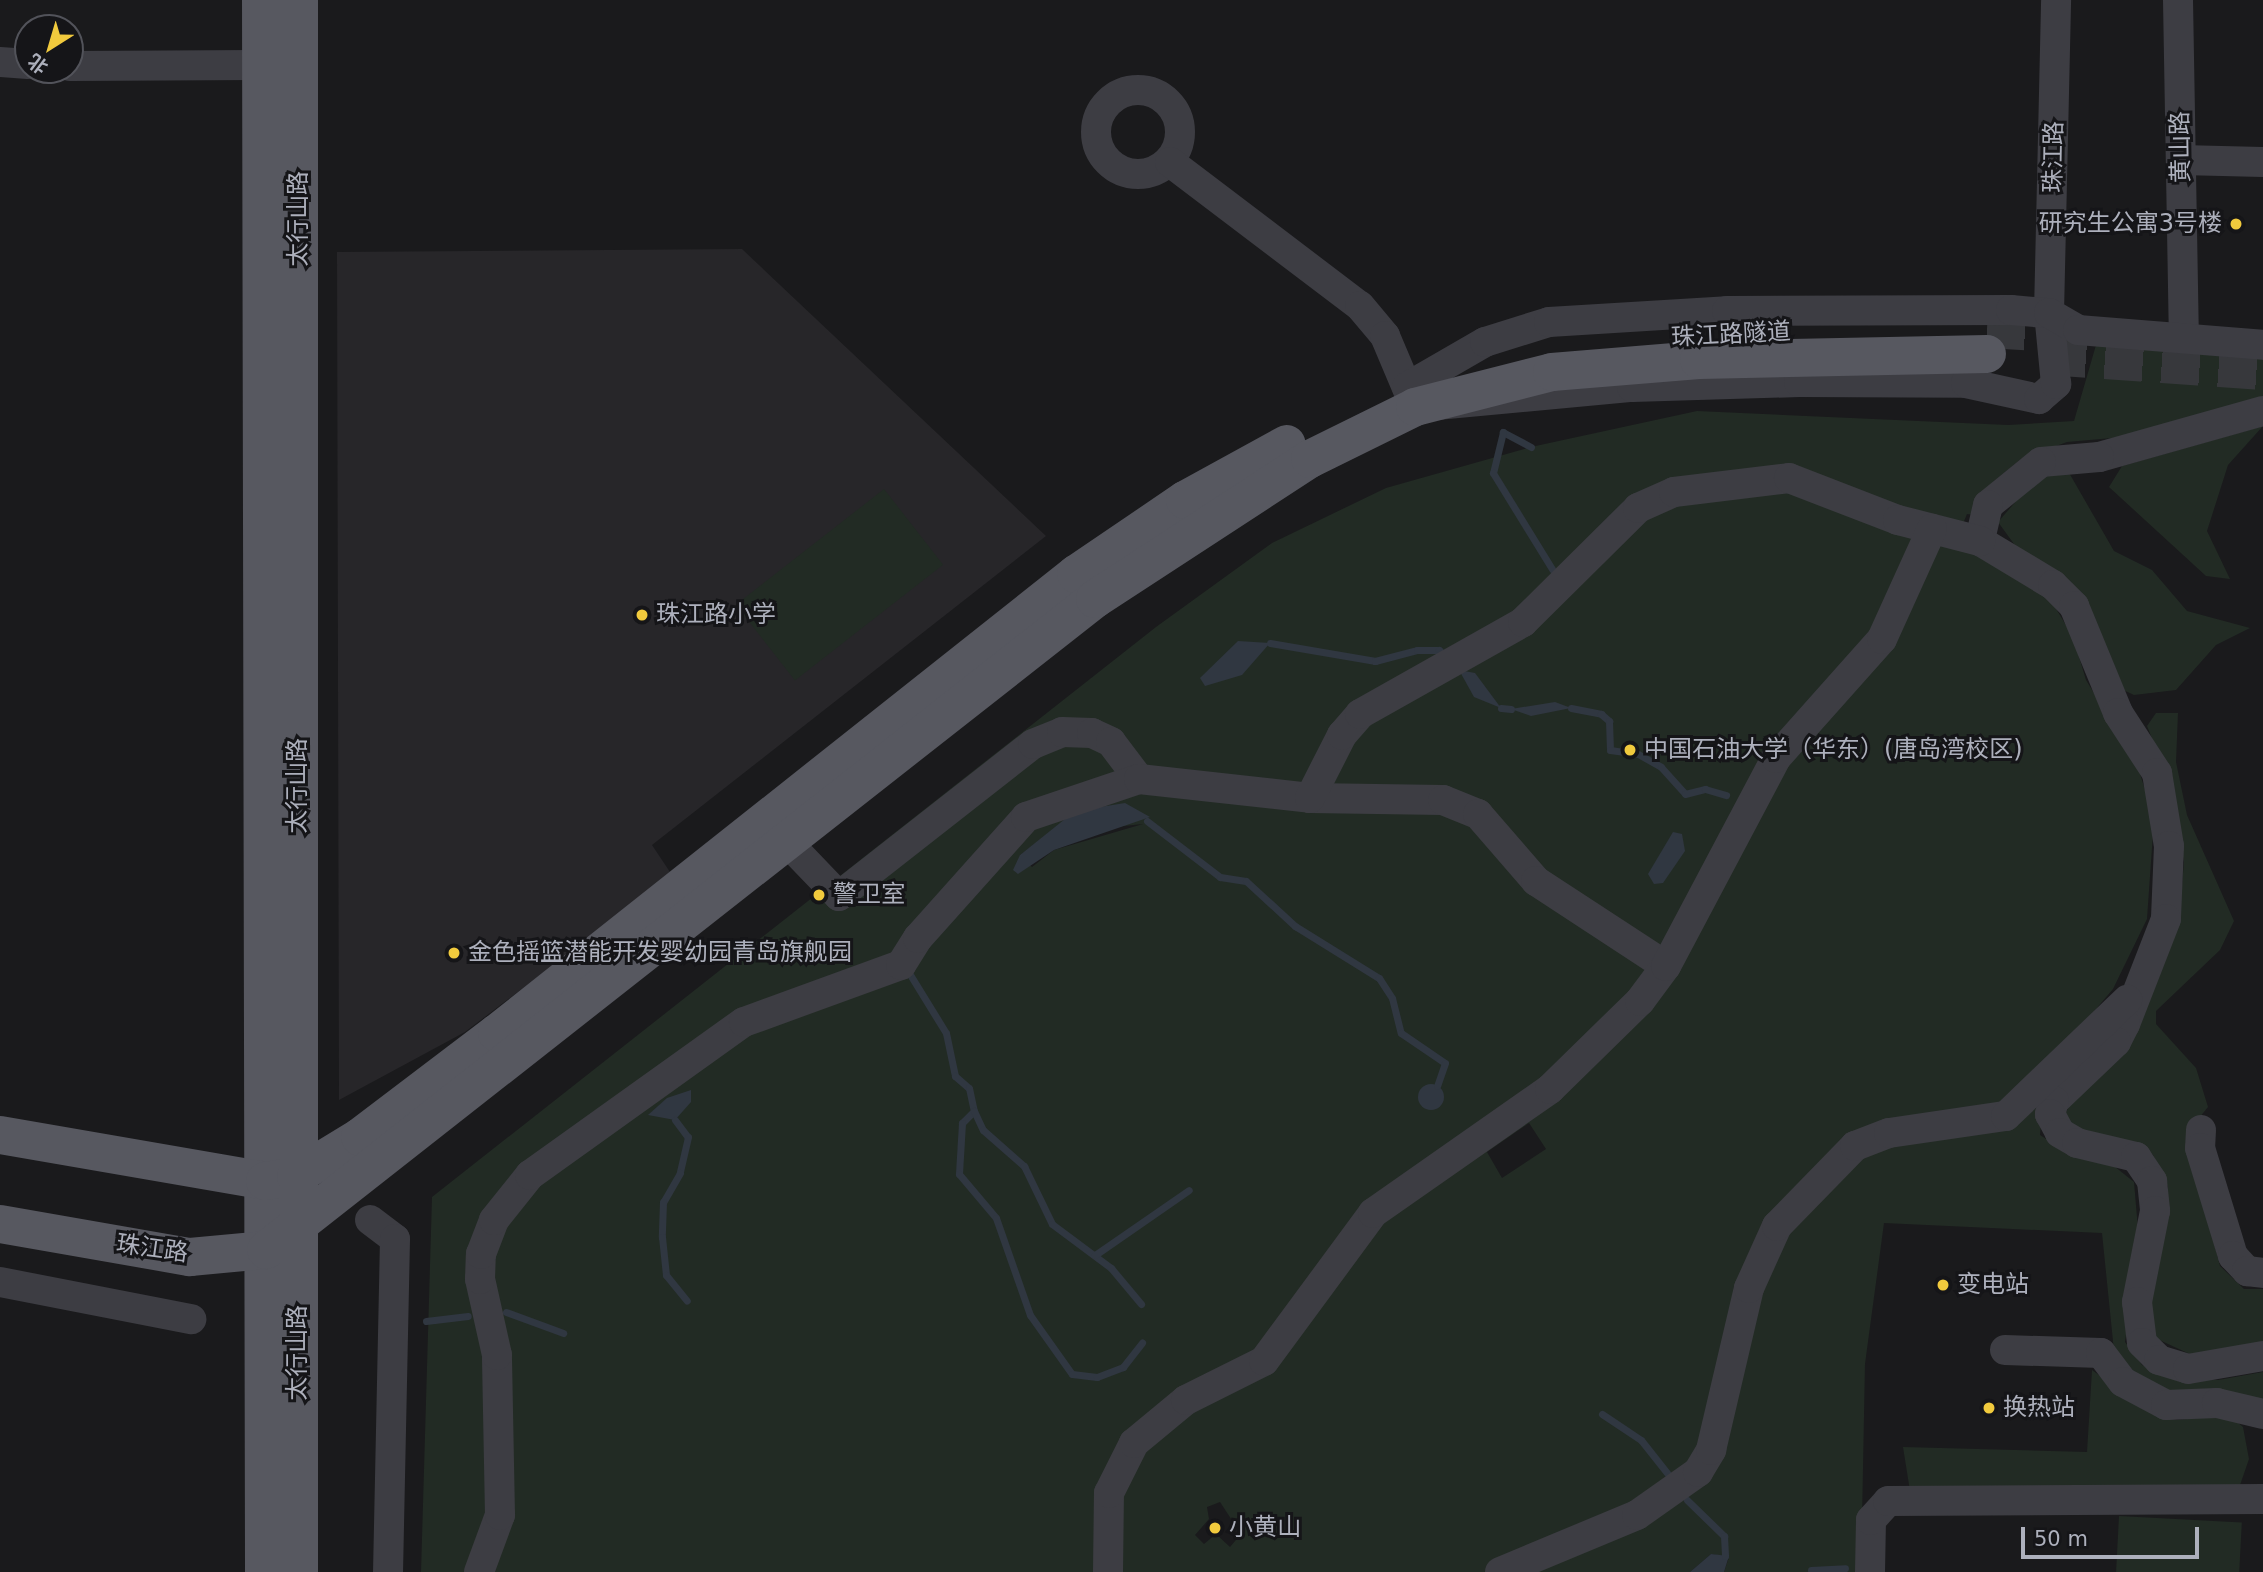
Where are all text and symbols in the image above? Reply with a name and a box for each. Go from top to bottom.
north arrow [14,14,84,84]
text: 北 [23,50,52,79]
street label: 黄山路 [2166,111,2196,183]
street label: 珠江路 [2039,121,2069,193]
street label: 太行山路 [285,171,313,267]
place label: 研究生公寓3号楼 [2039,210,2222,238]
marker: 研究生公寓3号楼 [2228,216,2244,232]
street label: 珠江路隧道 [1670,317,1792,353]
place label: 珠江路小学 [656,601,776,629]
marker: 珠江路小学 [634,607,650,623]
place label: 中国石油大学（华东）(唐岛湾校区) [1644,736,2023,764]
street label: 太行山路 [284,738,312,834]
marker: 中国石油大学（华东）(唐岛湾校区) [1622,742,1638,758]
place label: 警卫室 [833,881,905,909]
marker: 警卫室 [811,887,827,903]
place label: 金色摇篮潜能开发婴幼园青岛旗舰园 [468,939,852,967]
marker: 金色摇篮潜能开发婴幼园青岛旗舰园 [446,945,462,961]
street label: 珠江路 [114,1230,190,1268]
place label: 变电站 [1957,1271,2029,1299]
marker: 变电站 [1935,1277,1951,1293]
street label: 太行山路 [284,1305,312,1401]
place label: 换热站 [2003,1394,2075,1422]
marker: 换热站 [1981,1400,1997,1416]
scale bar [2025,1512,2204,1556]
place label: 小黄山 [1229,1514,1301,1542]
marker: 小黄山 [1207,1520,1223,1536]
text: 50 m [2034,1527,2088,1551]

